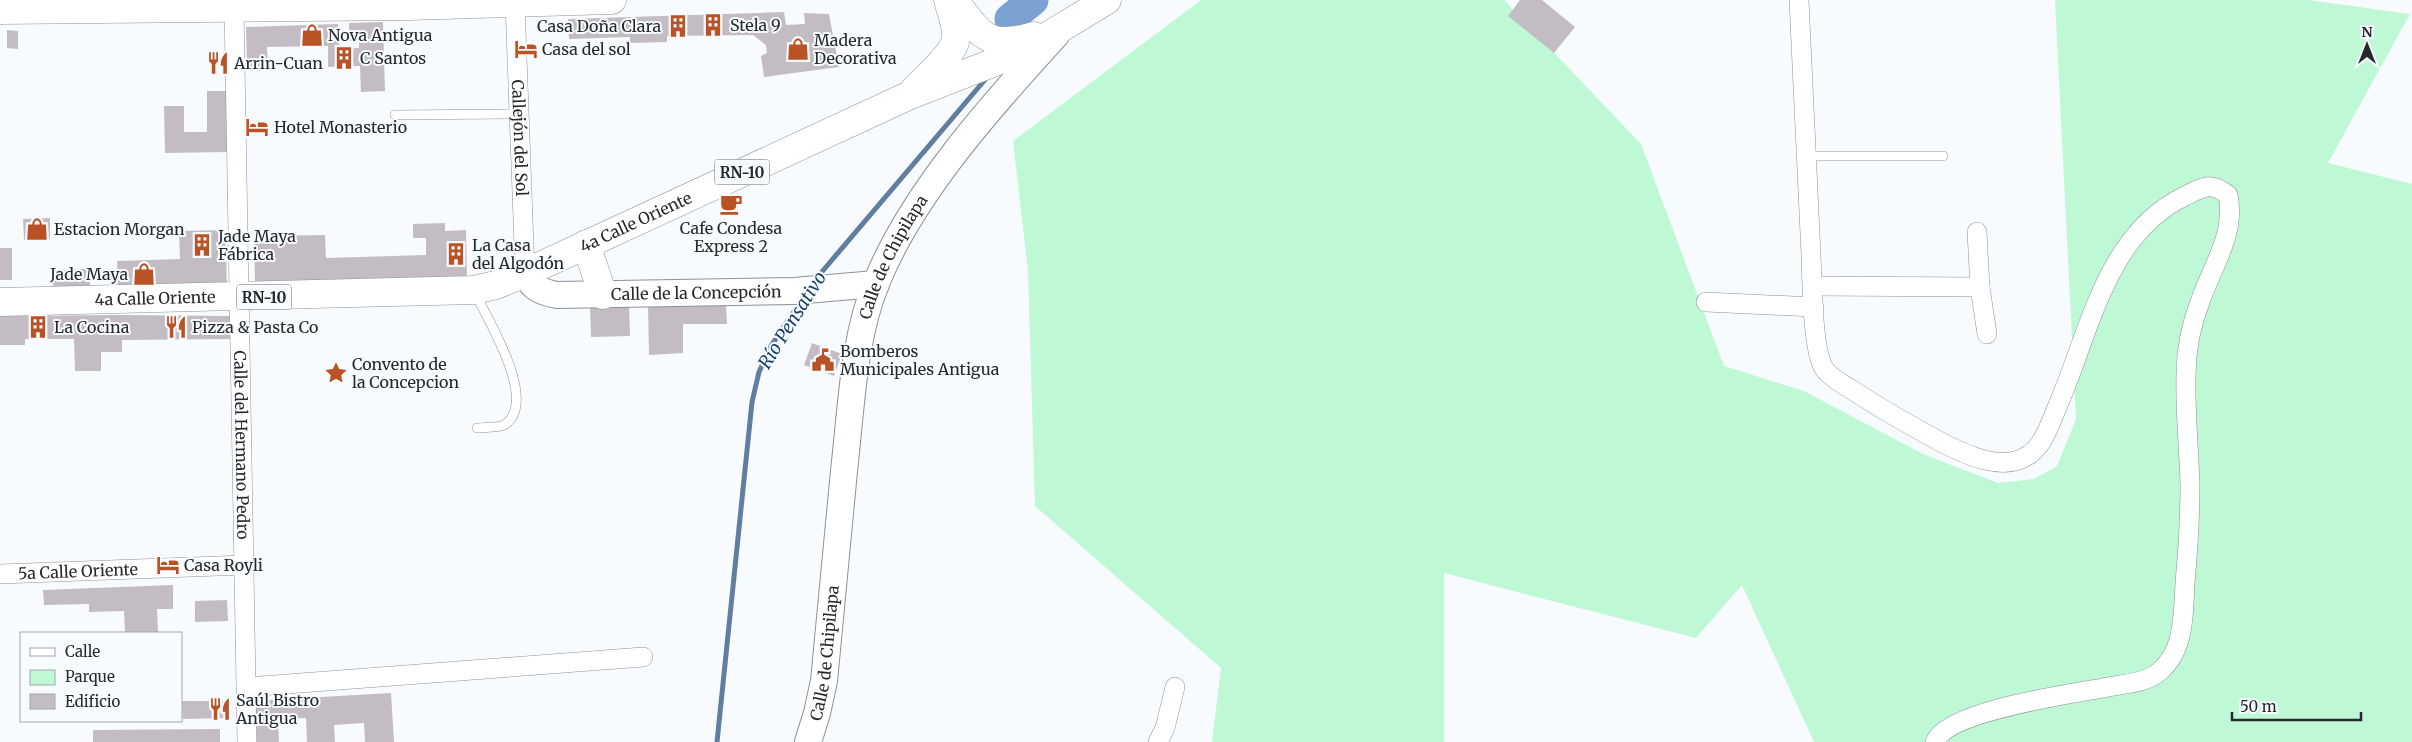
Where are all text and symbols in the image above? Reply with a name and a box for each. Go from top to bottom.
building icon: Stela 9 [700,12,726,38]
building icon: Casa Doña Clara [665,13,691,39]
place label: Stela 9 [730,15,781,35]
place label: Casa Doña Clara [537,16,661,36]
north arrow [2342,20,2392,70]
shop icon: Nova Antigua [299,22,325,48]
text: N [2361,23,2373,41]
place label: Nova Antigua [328,25,433,45]
place label: Madera Decorativa [814,30,897,68]
hotel icon: Casa del sol [513,36,539,62]
shop icon: Madera Decorativa [785,36,811,62]
place label: Casa del sol [542,39,631,59]
building icon: C Santos [331,45,357,71]
place label: C Santos [360,48,426,68]
restaurant icon: Arrin-Cuan [205,50,231,76]
place label: Arrin-Cuan [233,53,323,73]
street label: Callejón del Sol [508,79,532,197]
hotel icon: Hotel Monasterio [244,114,270,140]
place label: Hotel Monasterio [274,117,407,137]
road number: RN-10 [714,160,770,184]
street label: 4a Calle Oriente [577,187,695,256]
cafe icon: Cafe Condesa Express 2 [718,191,744,217]
street label: Calle de Chipilapa [855,191,932,321]
shop icon: Estacion Morgan [24,216,50,242]
place label: Cafe Condesa Express 2 [680,218,783,256]
place label: Estacion Morgan [54,219,185,239]
place label: Jade Maya Fábrica [217,226,296,264]
building icon: Jade Maya Fábrica [189,232,215,258]
place label: La Casa del Algodón [472,235,564,273]
building icon: La Casa del Algodón [443,241,469,267]
shop icon: Jade Maya [131,261,157,287]
place label: Jade Maya [49,264,128,284]
water label: Río Pensativo [753,267,831,373]
street label: Calle de la Concepción [611,281,782,304]
road number: RN-10 [236,284,292,310]
street label: 4a Calle Oriente [94,287,216,310]
building icon: La Cocina [25,314,51,340]
restaurant icon: Pizza & Pasta Co [163,314,189,340]
place label: La Cocina [54,317,130,337]
place label: Pizza & Pasta Co [192,317,318,337]
place label: Bomberos Municipales Antigua [840,341,1000,379]
public building icon: Bomberos Municipales Antigua [810,347,836,373]
street label: Calle del Hermano Pedro [230,350,253,540]
place label: Convento de la Concepcion [352,354,459,392]
place icon: Convento de la Concepcion [323,360,349,386]
hotel icon: Casa Royli [155,552,181,578]
place label: Casa Royli [184,555,263,575]
street label: 5a Calle Oriente [18,559,138,583]
street label: Calle de Chipilapa [805,584,843,723]
legend [20,632,182,722]
text: Calle [65,642,100,661]
text: Parque [65,667,115,686]
place label: Saúl Bistro Antigua [235,690,319,728]
scale bar [2232,690,2361,722]
text: Edificio [65,692,121,711]
restaurant icon: Saúl Bistro Antigua [207,696,233,722]
text: 50 m [2240,697,2277,716]

